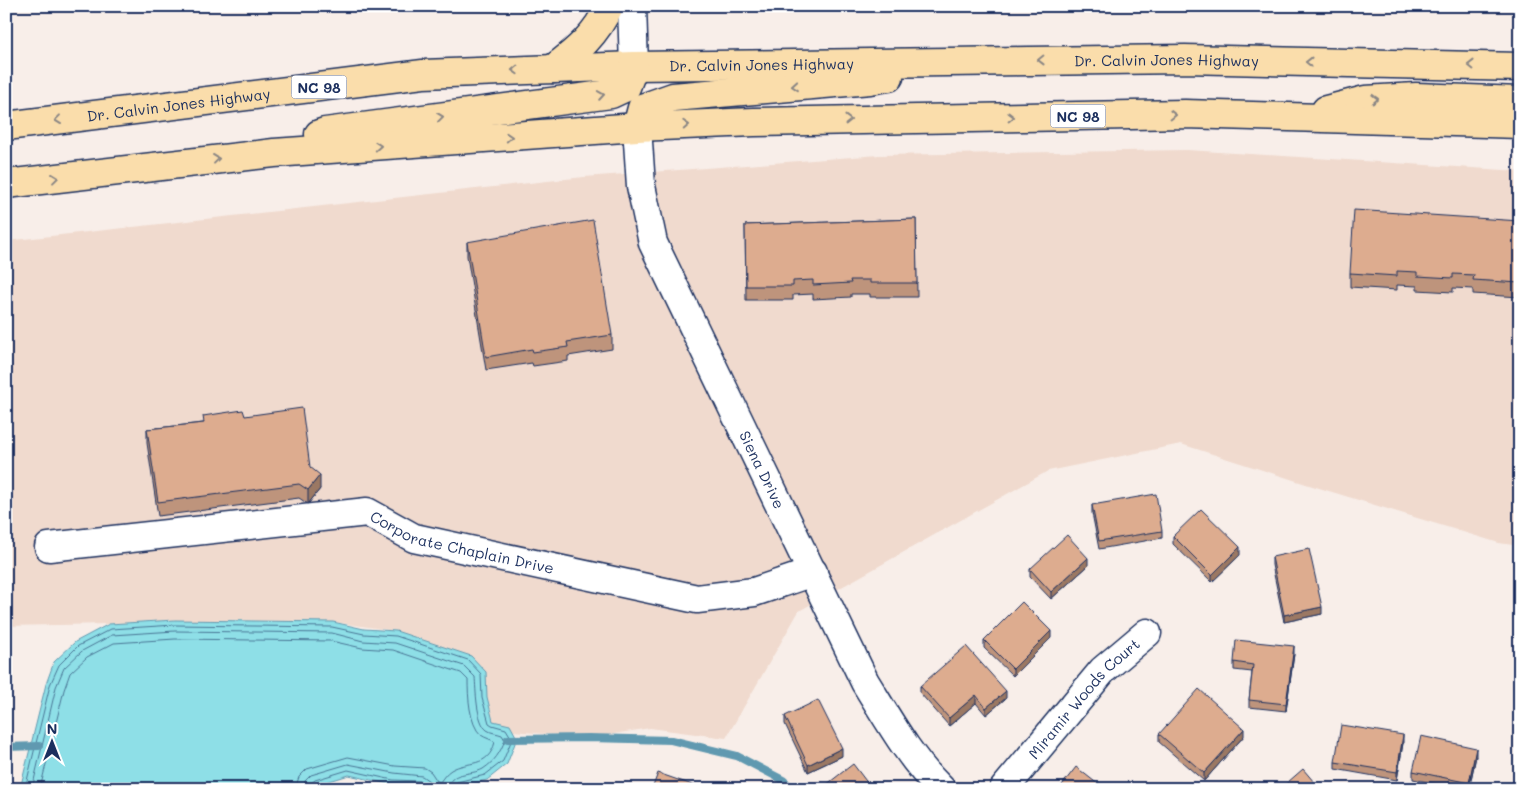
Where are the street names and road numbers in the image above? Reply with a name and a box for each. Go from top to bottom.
street label: Dr. Calvin Jones Highway [1074,49,1259,71]
street label: Dr. Calvin Jones Highway [669,53,854,76]
road number: NC 98 [292,75,346,98]
street label: Dr. Calvin Jones Highway [86,83,272,126]
road number: NC 98 [1050,104,1106,128]
street label: Siena Drive [735,427,790,512]
street label: Corporate Chaplain Drive [367,506,556,578]
street label: Miramir Woods Court [1024,634,1144,763]

